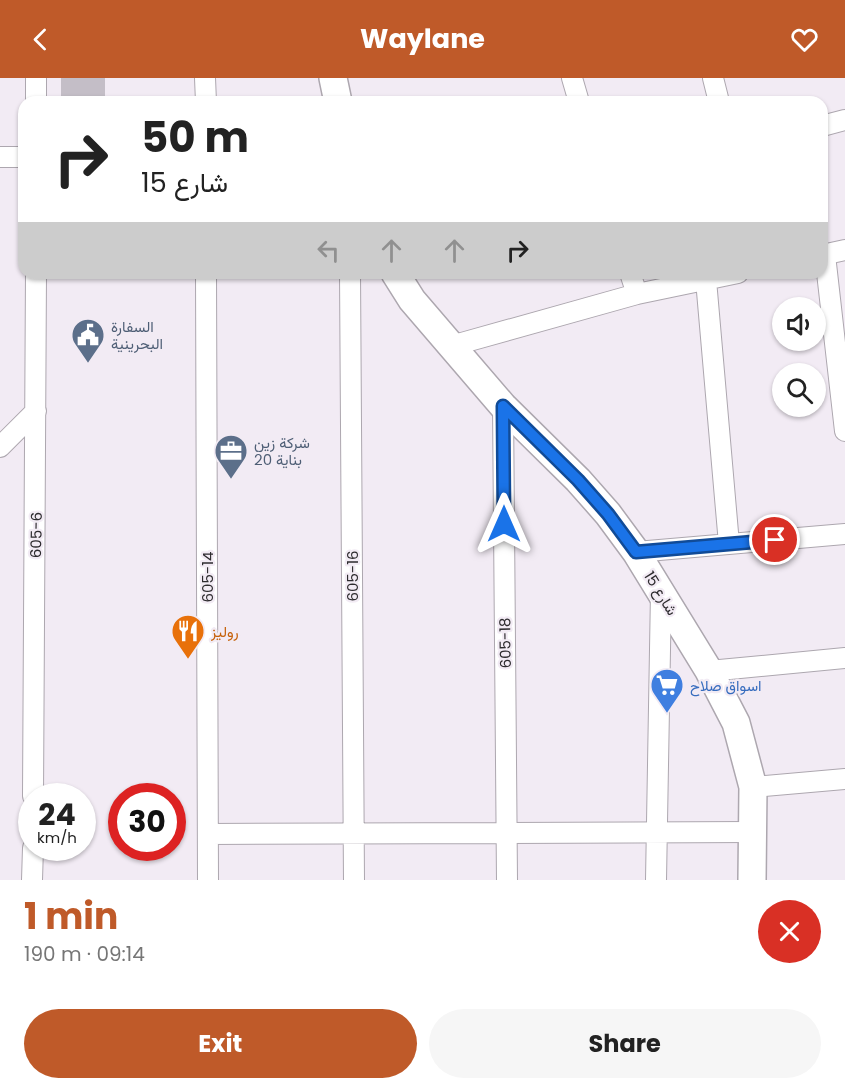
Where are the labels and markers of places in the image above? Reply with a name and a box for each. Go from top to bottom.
place label: السفارة البحرينية [111,316,163,354]
public building icon: السفارة البحرينية [70,317,106,364]
place label: شركة زين بناية 20 [254,432,310,470]
office icon: شركة زين بناية 20 [213,433,249,480]
pin [749,514,800,565]
restaurant icon: روليز [170,613,206,660]
place label: روليز [210,621,239,642]
supermarket icon: اسواق صلاح [649,667,685,714]
place label: اسواق صلاح [690,675,761,697]

